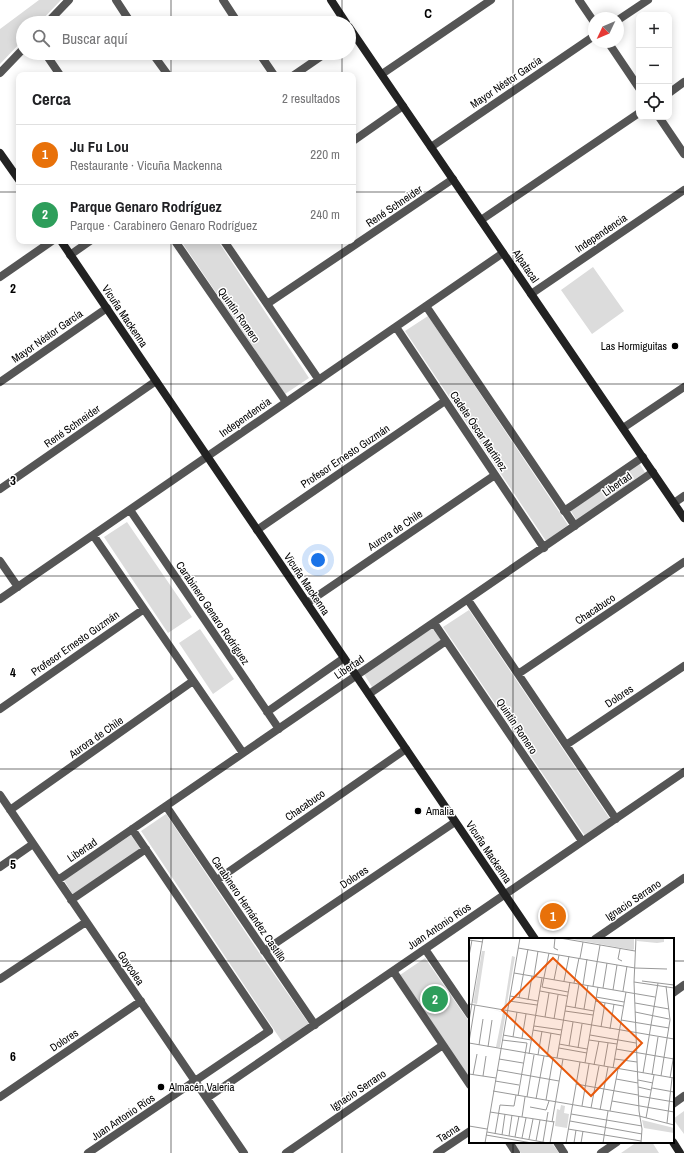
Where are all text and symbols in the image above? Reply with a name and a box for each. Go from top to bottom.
text: C [424,5,432,22]
north arrow [588,12,624,48]
map controls [636,12,672,120]
button: + [636,12,672,48]
search box [16,16,356,60]
icon: search [30,27,52,49]
text: Buscar aquí [62,28,128,49]
button: − [636,48,672,84]
street label: Mayor Néstor García [467,53,545,111]
button: locate [636,84,672,120]
text: Cerca [32,87,71,110]
text: 2 resultados [282,90,340,107]
text: Ju Fu Lou [70,136,129,157]
text: 1 [42,146,48,163]
text: 220 m [310,146,340,163]
text: Restaurante · Vicuña Mackenna [70,157,222,174]
street label: René Schneider [363,182,425,230]
text: Parque Genaro Rodríguez [70,196,222,217]
text: 2 [42,206,48,223]
text: 240 m [310,206,340,223]
street label: Independencia [572,211,630,255]
text: Parque · Carabinero Genaro Rodríguez [70,217,257,234]
street label: Alpatacal [509,246,542,285]
text: 2 [10,280,16,297]
street label: Vicuña Mackenna [99,282,151,350]
street label: Quintín Romero [215,285,263,345]
street label: Mayor Néstor García [9,306,85,366]
place label: Las Hormiguitas [601,339,667,353]
marker: Las Hormiguitas [670,341,680,351]
street label: Cadete Óscar Martínez [447,388,511,474]
street label: Independencia [217,394,273,440]
street label: René Schneider [41,402,103,450]
street label: Profesor Ernesto Guzmán [298,421,392,491]
street label: Libertad [599,469,635,499]
text: 3 [10,472,16,489]
street label: Aurora de Chile [364,507,425,554]
street label: Vicuña Mackenna [281,550,333,618]
your location [308,550,328,570]
street label: Carabinero Genaro Rodríguez [173,559,253,668]
street label: Chacabuco [572,590,618,628]
street label: Profesor Ernesto Guzmán [28,607,122,679]
street label: Libertad [331,652,367,682]
text: 4 [10,664,16,681]
street label: Dolores [602,681,636,710]
street label: Quintín Romero [493,695,541,757]
street label: Aurora de Chile [65,713,126,761]
street label: Chacabuco [282,786,328,824]
place label: Amalia [425,804,454,818]
marker: Amalia [413,806,423,816]
street label: Vicuña Mackenna [463,818,515,886]
street label: Libertad [64,835,100,865]
street label: Carabinero Hernández Castillo [208,854,290,964]
text: 5 [10,856,16,873]
street label: Dolores [337,862,371,891]
street label: Ignacio Serrano [602,876,664,924]
street label: Juan Antonio Ríos [405,899,474,952]
pin: 1 [540,901,566,931]
inset map [469,938,674,1143]
street label: Goycolea [115,948,147,988]
pin: 2 [422,984,448,1014]
street label: Dolores [47,1025,81,1054]
text: 6 [10,1048,16,1065]
street label: Ignacio Serrano [327,1066,389,1114]
place label: Almacén Valeria [168,1080,235,1094]
marker: Almacén Valeria [156,1082,166,1092]
street label: Juan Antonio Ríos [89,1090,158,1143]
street label: Tacna [434,1121,462,1145]

